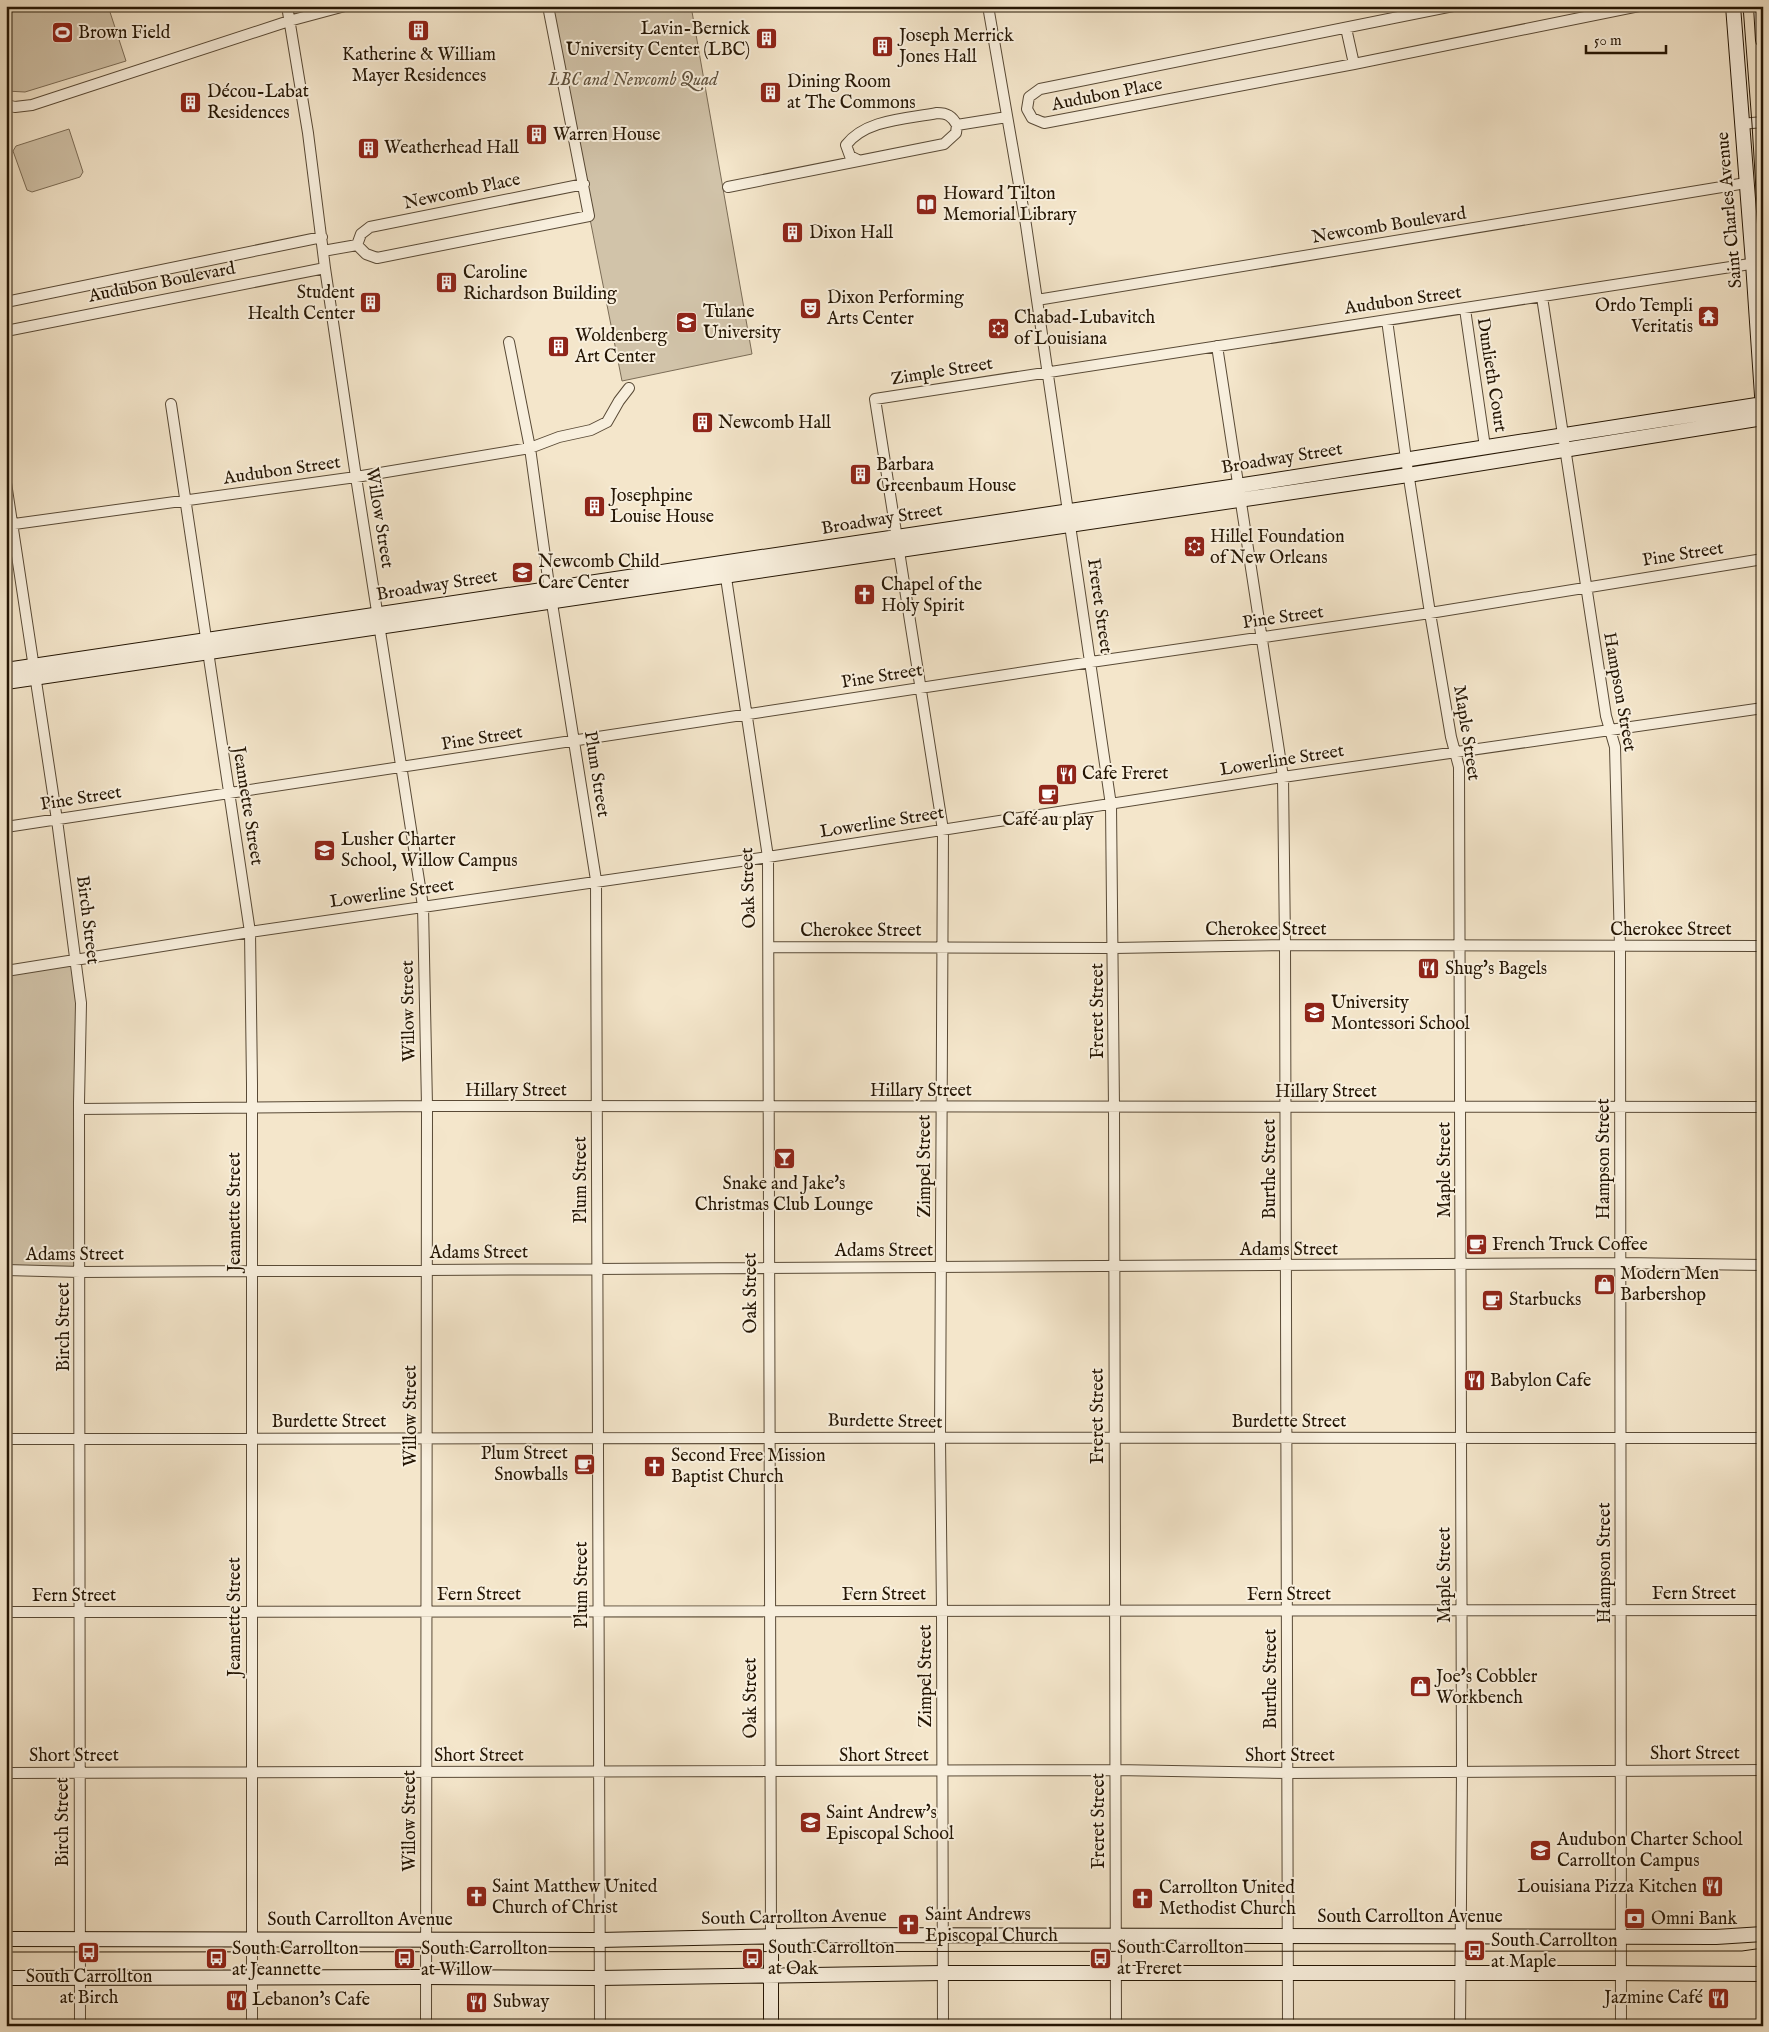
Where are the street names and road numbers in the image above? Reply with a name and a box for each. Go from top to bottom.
street label: Audubon Place [1049,73,1164,117]
street label: Saint Charles Avenue [1712,131,1748,289]
street label: Newcomb Place [401,168,523,216]
street label: Newcomb Boulevard [1310,202,1468,250]
street label: Audubon Boulevard [86,257,238,309]
street label: Audubon Street [1342,281,1463,321]
street label: Dunlieth Court [1471,316,1511,434]
street label: Zimple Street [889,353,995,391]
street label: Broadway Street [1220,438,1344,480]
street label: Audubon Street [221,451,342,491]
street label: Willow Street [360,466,398,570]
street label: Broadway Street [820,499,944,541]
street label: Pine Street [1641,537,1725,573]
street label: Freret Street [1081,557,1117,655]
street label: Broadway Street [375,565,499,607]
street label: Pine Street [1241,601,1325,635]
street label: Hampson Street [1597,630,1641,754]
street label: Pine Street [840,659,924,695]
street label: Maple Street [1447,684,1485,782]
street label: Pine Street [440,721,524,757]
street label: Plum Street [578,729,614,819]
street label: Lowerline Street [1218,740,1346,782]
street label: Jeannette Street [226,743,268,867]
street label: Pine Street [39,781,123,817]
street label: Lowerline Street [818,802,946,844]
street label: Oak Street [736,847,762,929]
street label: Birch Street [70,874,104,966]
street label: Lowerline Street [328,874,456,914]
street label: Cherokee Street [1205,919,1327,942]
street label: Cherokee Street [1610,919,1732,942]
street label: Cherokee Street [800,920,922,943]
street label: Willow Street [397,960,421,1062]
street label: Freret Street [1087,963,1110,1059]
street label: Hillary Street [465,1080,567,1103]
street label: Hillary Street [870,1080,972,1103]
street label: Hillary Street [1275,1081,1377,1104]
street label: Hampson Street [1593,1098,1616,1220]
street label: Zimpel Street [914,1115,937,1217]
street label: Burthe Street [1259,1119,1282,1219]
street label: Maple Street [1434,1122,1457,1218]
street label: Plum Street [570,1136,593,1224]
street label: Jeannette Street [224,1152,247,1274]
street label: Adams Street [1239,1239,1338,1262]
street label: Adams Street [834,1240,933,1263]
street label: Adams Street [429,1242,528,1265]
street label: Adams Street [25,1244,124,1267]
street label: Oak Street [740,1253,763,1333]
street label: Birch Street [53,1282,76,1372]
street label: Willow Street [400,1365,423,1467]
street label: Freret Street [1087,1368,1110,1464]
street label: Burdette Street [827,1409,943,1435]
street label: Burdette Street [272,1411,386,1434]
street label: Burdette Street [1232,1411,1346,1434]
street label: Hampson Street [1594,1502,1617,1624]
street label: Maple Street [1434,1527,1457,1623]
street label: Plum Street [571,1541,594,1629]
street label: Jeannette Street [224,1557,247,1679]
street label: Fern Street [1652,1583,1736,1606]
street label: Fern Street [437,1584,521,1607]
street label: Fern Street [842,1584,926,1607]
street label: Fern Street [1247,1584,1331,1607]
street label: Fern Street [32,1585,116,1608]
street label: Zimpel Street [915,1625,938,1727]
street label: Burthe Street [1260,1629,1283,1729]
street label: Oak Street [740,1658,763,1738]
street label: Short Street [1650,1743,1740,1766]
street label: Short Street [29,1745,119,1768]
street label: Short Street [434,1745,524,1768]
street label: Short Street [839,1745,929,1768]
street label: Short Street [1245,1745,1335,1768]
street label: Willow Street [399,1770,422,1872]
street label: Freret Street [1088,1773,1111,1869]
street label: Birch Street [52,1777,75,1867]
street label: South Carrollton Avenue [701,1905,887,1931]
street label: South Carrollton Avenue [1317,1906,1503,1929]
street label: South Carrollton Avenue [267,1909,453,1932]

